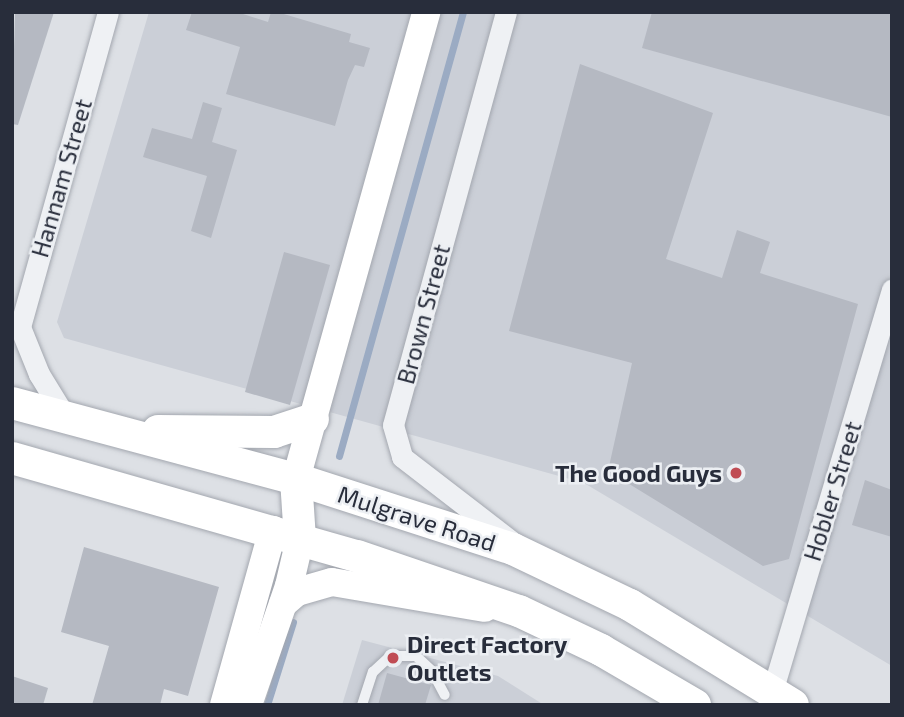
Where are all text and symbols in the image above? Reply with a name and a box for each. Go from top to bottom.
street label: Hannam Street [25,96,97,260]
street label: Brown Street [391,241,455,387]
street label: Hobler Street [797,417,867,565]
place label: The Good Guys [555,459,722,487]
marker: The Good Guys [728,465,744,481]
street label: Mulgrave Road [334,479,500,557]
place label: Direct Factory Outlets [407,630,567,686]
marker: Direct Factory Outlets [385,650,401,666]

